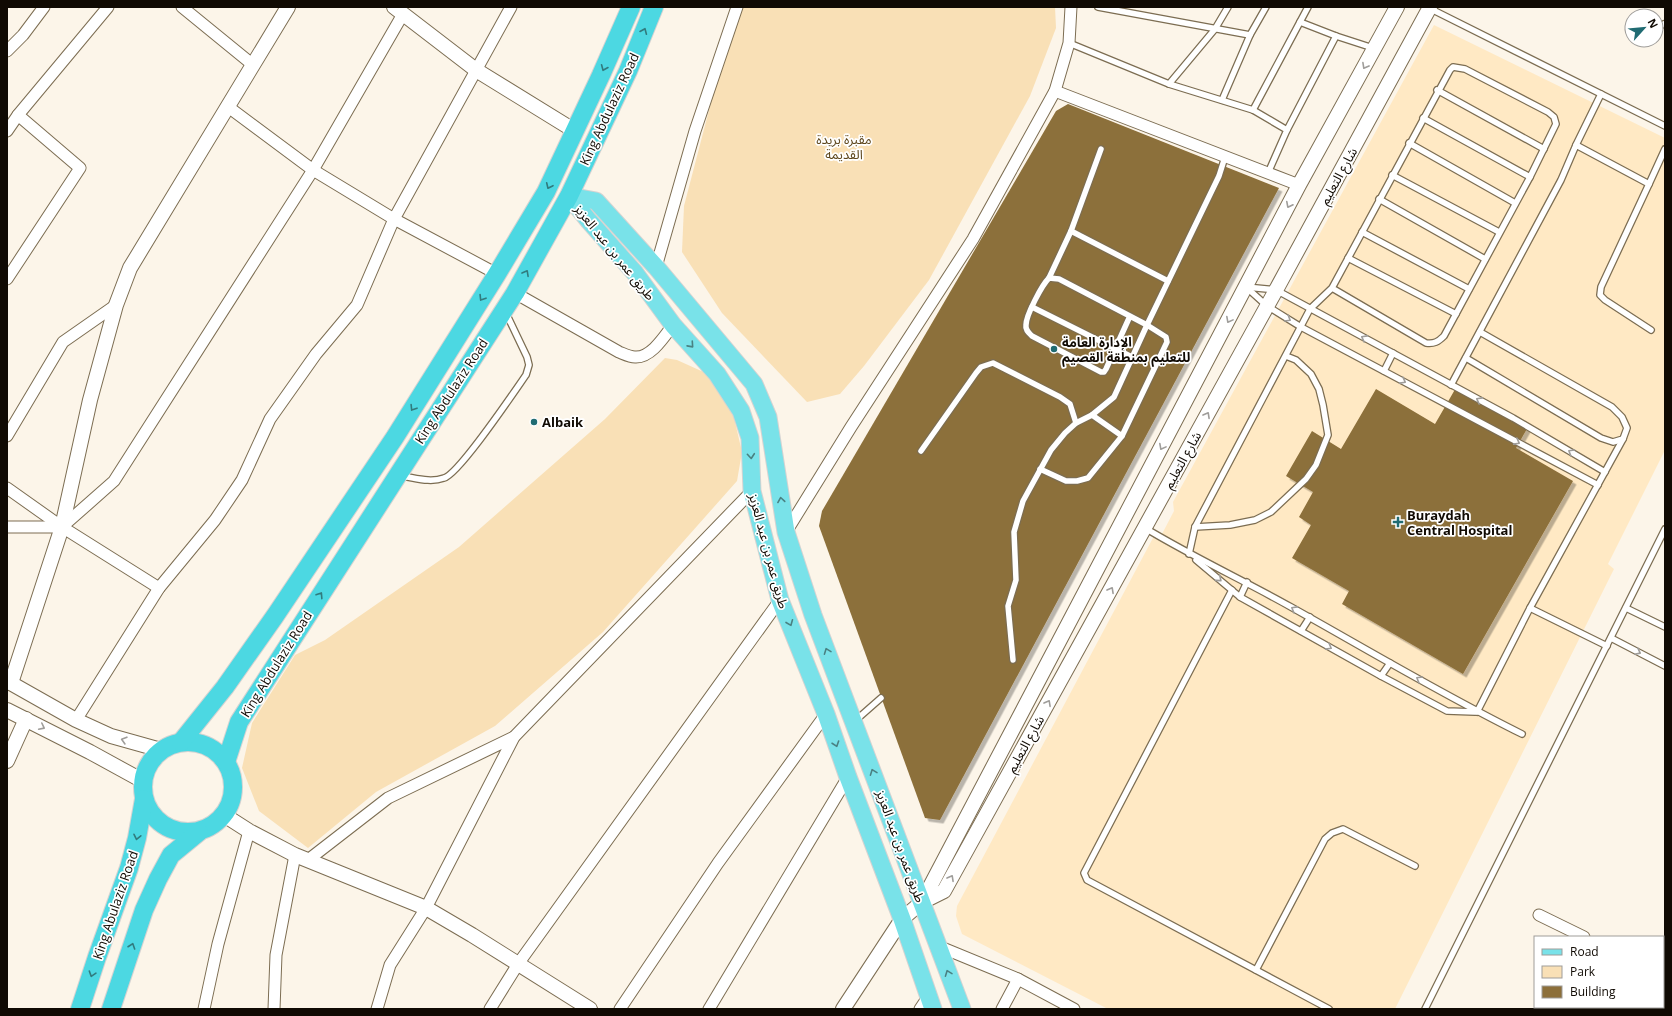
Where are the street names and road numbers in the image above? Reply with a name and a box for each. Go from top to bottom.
street label: King Abdulaziz Road [575,50,643,168]
street label: شارع التعليم [1315,144,1363,209]
street label: طريق عمر بن عبد العزيز [570,199,659,304]
street label: King Abdulaziz Road [410,335,492,447]
street label: شارع التعليم [1159,428,1207,493]
street label: طريق عمر بن عبد العزيز [745,490,793,611]
street label: King Abdulaziz Road [236,607,316,721]
street label: شارع التعليم [1002,712,1050,777]
street label: طريق عمر بن عبد العزيز [872,786,930,905]
street label: King Abulaziz Road [88,848,142,962]

